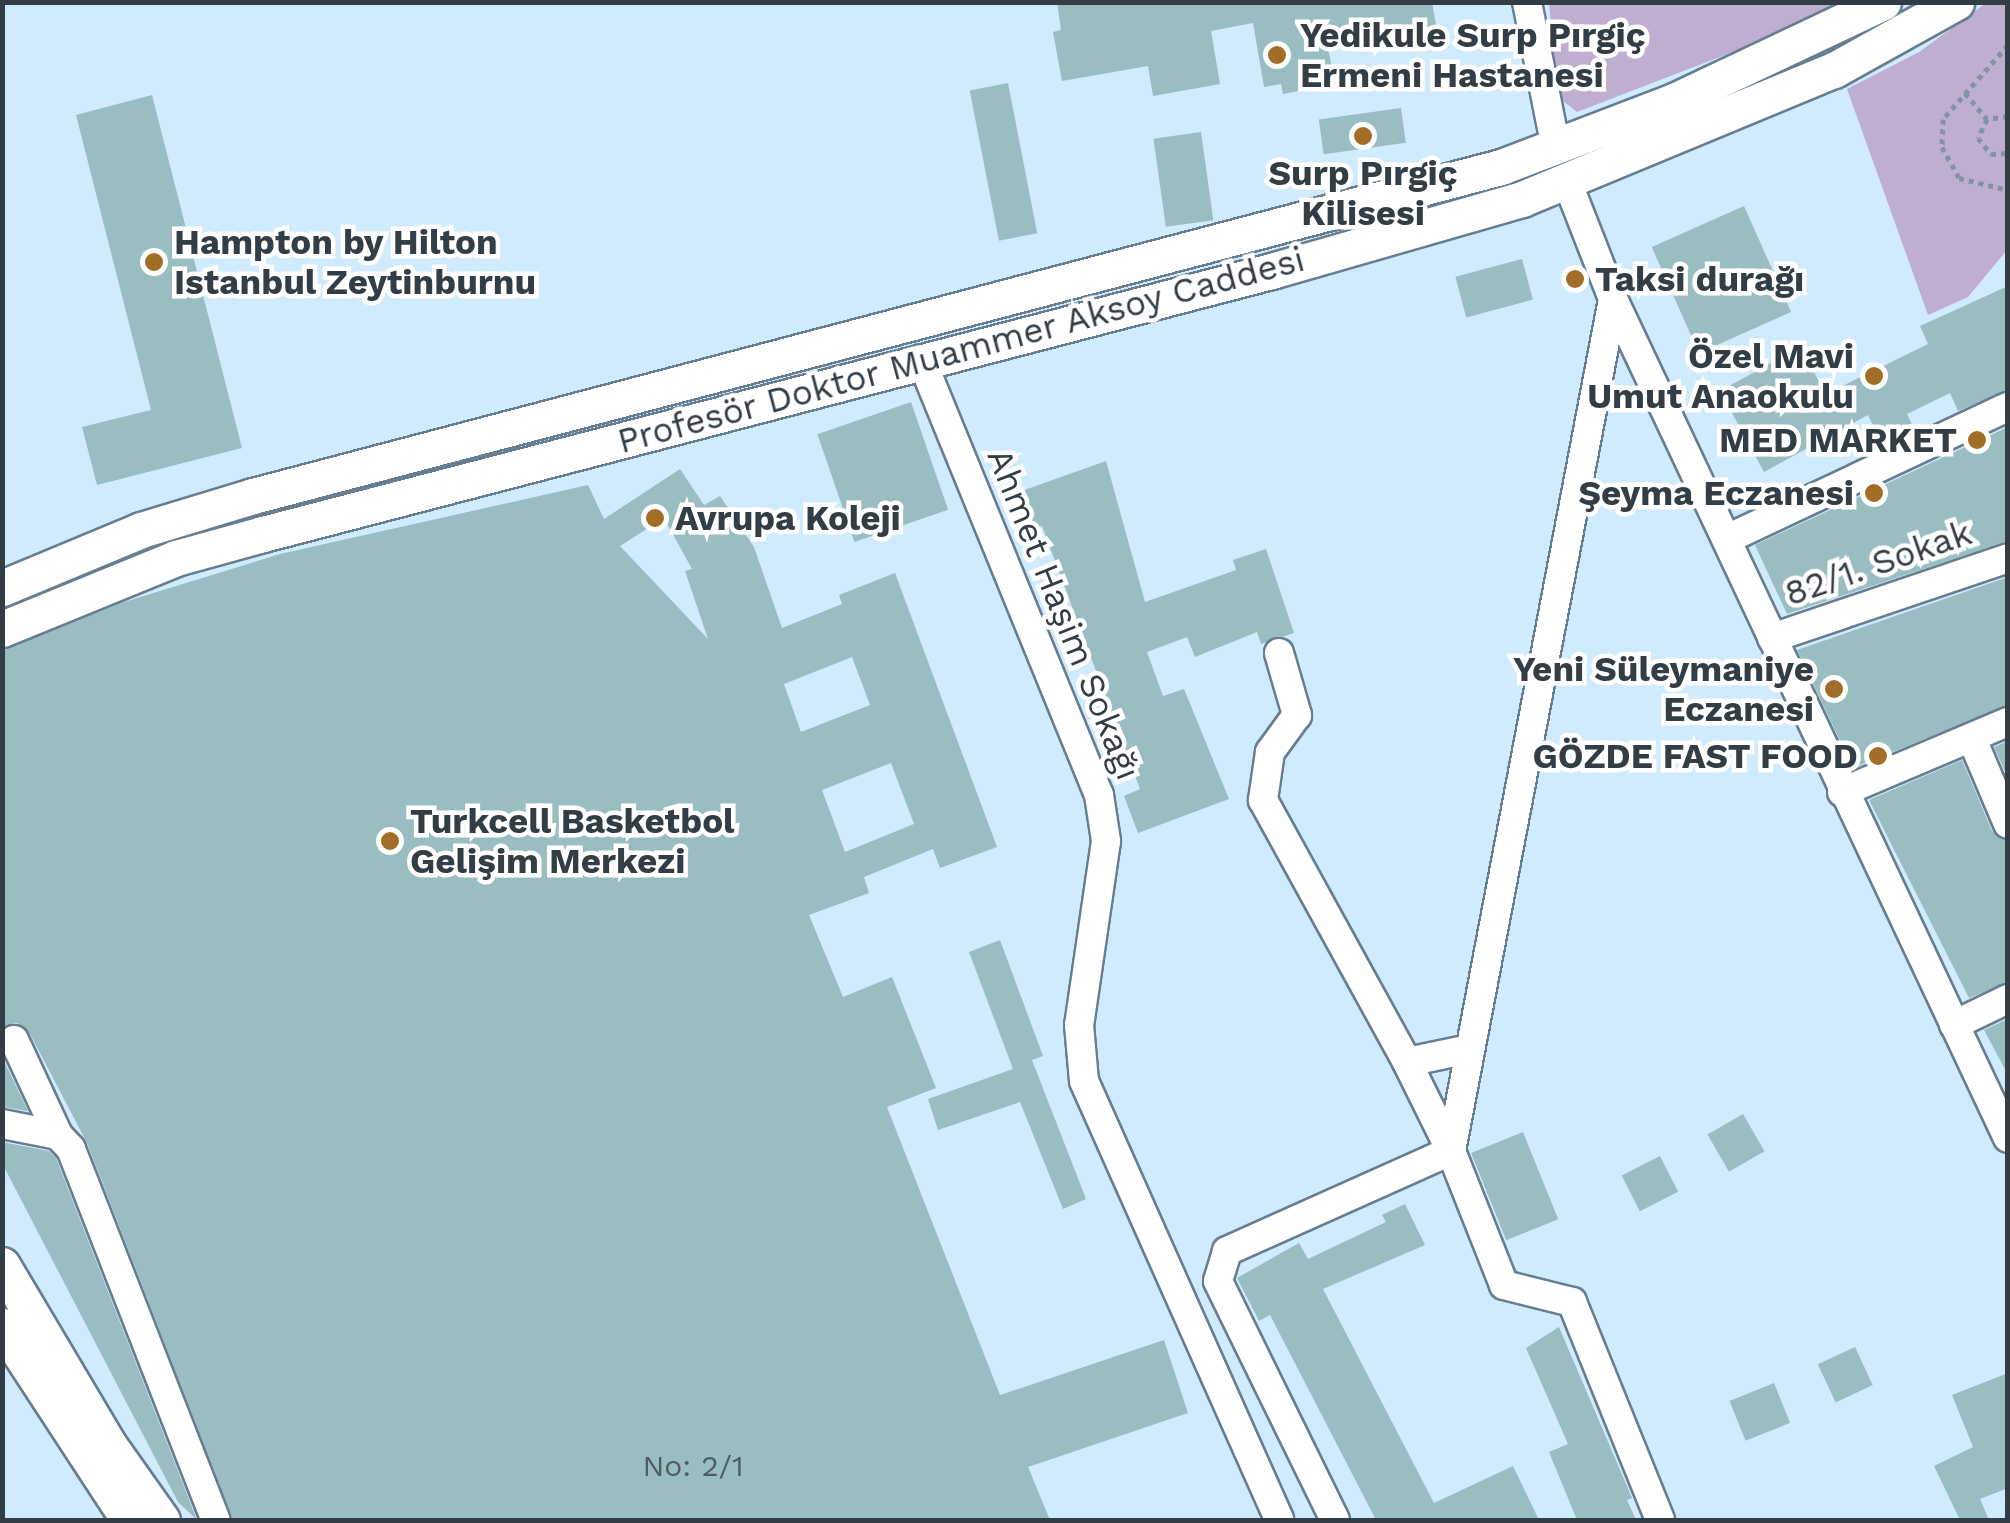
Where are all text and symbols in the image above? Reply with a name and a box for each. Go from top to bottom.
place label: Yedikule Surp Pırgiç Ermeni Hastanesi [1300,14,1646,96]
marker: Yedikule Surp Pırgiç Ermeni Hastanesi [1264,42,1290,68]
marker: Surp Pırgiç Kilisesi [1352,125,1374,147]
place label: Surp Pırgiç Kilisesi [1268,152,1458,234]
place label: Hampton by Hilton Istanbul Zeytinburnu [174,221,537,303]
street label: Profesör Doktor Muammer Aksoy Caddesi [611,237,1311,463]
marker: Hampton by Hilton Istanbul Zeytinburnu [143,251,165,273]
place label: Taksi durağı [1595,258,1804,300]
marker: Taksi durağı [1564,268,1586,290]
place label: Özel Mavi Umut Anaokulu [1586,335,1854,417]
marker: Özel Mavi Umut Anaokulu [1863,365,1885,387]
place label: MED MARKET [1719,419,1957,461]
marker: MED MARKET [1966,429,1988,451]
street label: Ahmet Haşim Sokağı [978,442,1150,786]
place label: Şeyma Eczanesi [1578,472,1854,514]
marker: Şeyma Eczanesi [1863,482,1885,504]
place label: Avrupa Koleji [675,497,901,539]
marker: Avrupa Koleji [644,507,666,529]
street label: 82/1. Sokak [1779,511,1977,615]
place label: Yeni Süleymaniye Eczanesi [1513,648,1814,730]
marker: Yeni Süleymaniye Eczanesi [1823,678,1845,700]
place label: GÖZDE FAST FOOD [1532,735,1858,777]
marker: GÖZDE FAST FOOD [1867,745,1889,767]
place label: Turkcell Basketbol Gelişim Merkezi [410,800,735,882]
marker: Turkcell Basketbol Gelişim Merkezi [379,830,401,852]
house number: No: 2/1 [642,1448,744,1484]

